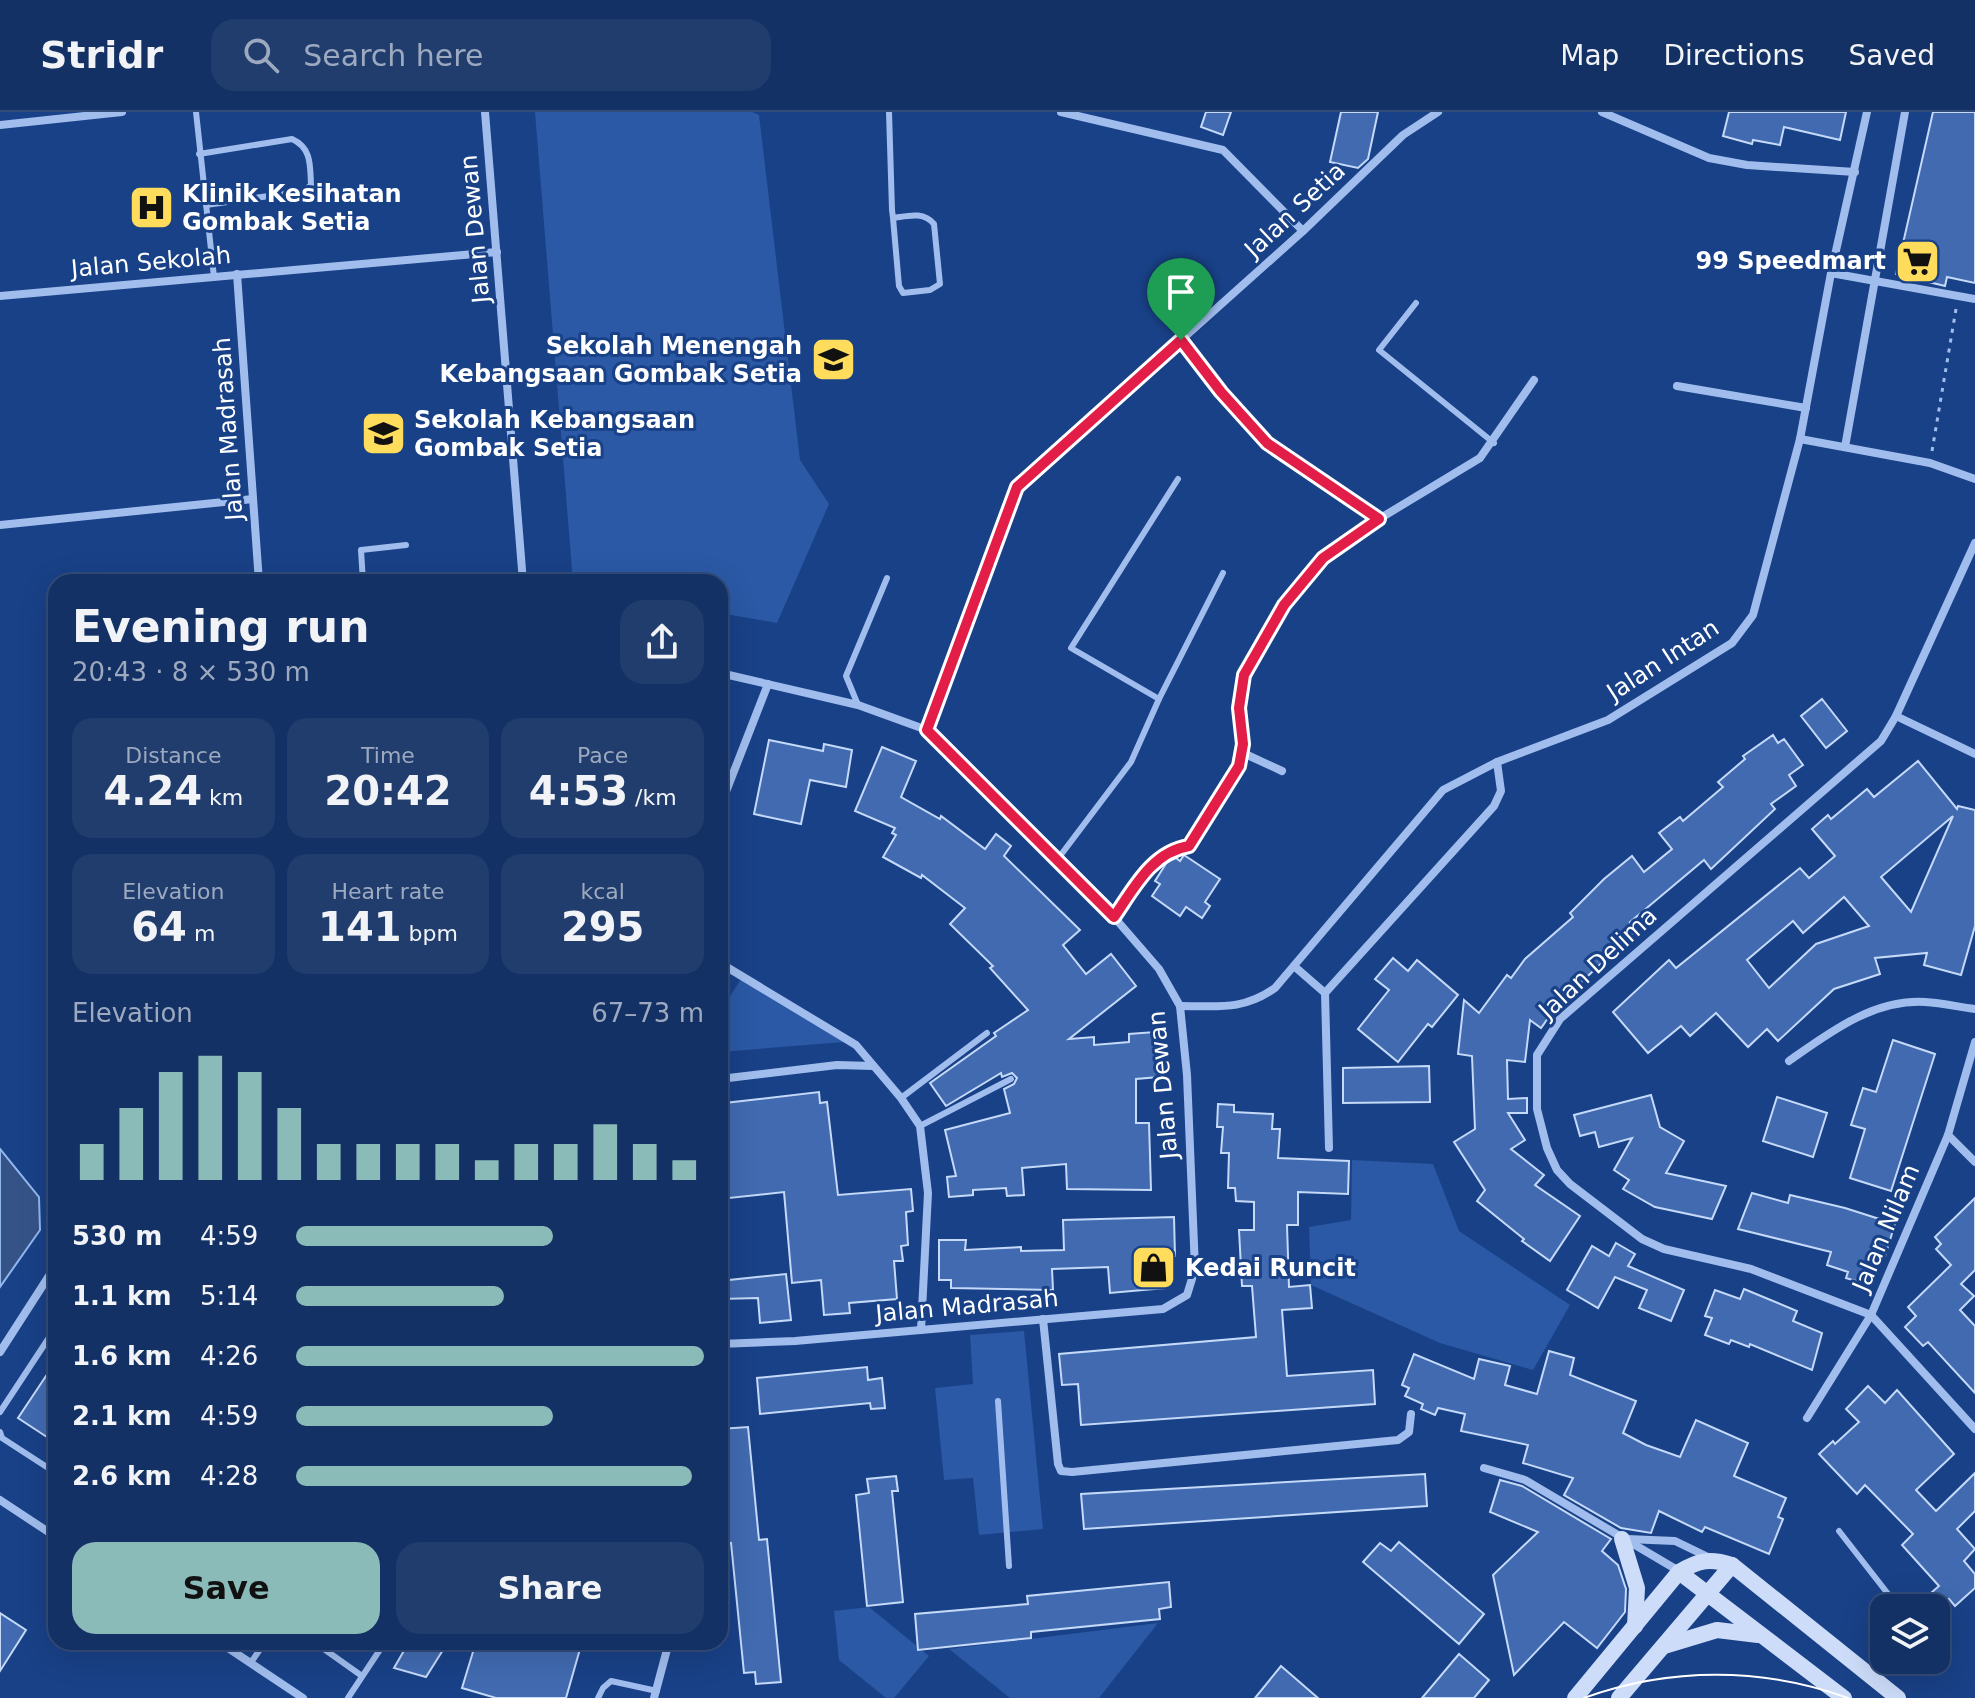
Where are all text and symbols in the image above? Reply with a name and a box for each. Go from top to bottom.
search box [211,19,771,91]
text: Stridr [40,33,163,77]
icon: search [239,33,283,77]
text: Search here [303,38,483,73]
text: Map [1560,39,1619,72]
text: Directions [1663,39,1804,72]
text: Saved [1848,39,1935,72]
street label: Jalan Dewan [455,154,496,306]
street label: Jalan Setia [1238,157,1351,265]
place label: Klinik Kesihatan Gombak Setia [182,180,402,236]
hospital icon: Klinik Kesihatan Gombak Setia [127,184,175,232]
supermarket icon: 99 Speedmart [1893,237,1941,285]
street label: Jalan Sekolah [68,241,232,283]
place label: 99 Speedmart [1696,247,1886,275]
pin [1147,258,1215,340]
icon: arrive [1159,270,1203,314]
place label: Sekolah Menengah Kebangsaan Gombak Setia [439,332,802,388]
street label: Jalan Madrasah [208,336,249,524]
school or university icon: Sekolah Menengah Kebangsaan Gombak Setia [809,336,857,384]
place label: Sekolah Kebangsaan Gombak Setia [414,406,695,462]
school or university icon: Sekolah Kebangsaan Gombak Setia [359,410,407,458]
button: share [620,600,704,684]
text: Evening run [72,601,369,652]
street label: Jalan Intan [1600,614,1724,708]
text: 20:43 · 8 × 530 m [72,657,310,687]
text: Distance [125,743,221,768]
text: Time [361,743,415,768]
text: Pace [577,743,628,768]
text: 4.24 [103,768,202,814]
text: 20:42 [324,768,452,814]
text: 4:53 [529,768,628,814]
text: km [202,785,243,810]
text: /km [628,785,677,810]
text: Elevation [122,879,224,904]
text: Heart rate [332,879,444,904]
text: kcal [580,879,625,904]
street label: Jalan Delima [1532,901,1663,1026]
text: 64 [131,904,187,950]
text: 141 [318,904,402,950]
text: 295 [561,904,644,950]
text: m [187,921,215,946]
text: bpm [402,921,458,946]
text: Elevation [72,998,193,1028]
text: 67–73 m [591,998,704,1028]
street label: Jalan Dewan [1143,1010,1184,1162]
street label: Jalan Nilam [1846,1160,1925,1298]
text: 530 m [72,1221,162,1251]
text: 4:59 [200,1221,258,1251]
shop icon: Kedai Runcit [1130,1244,1178,1292]
place label: Kedai Runcit [1185,1254,1356,1282]
text: 1.1 km [72,1281,172,1311]
text: 5:14 [200,1281,258,1311]
street label: Jalan Madrasah [872,1284,1060,1328]
text: 1.6 km [72,1341,172,1371]
text: 4:26 [200,1341,258,1371]
text: 2.1 km [72,1401,172,1431]
text: 4:59 [200,1401,258,1431]
text: 2.6 km [72,1461,172,1491]
text: 4:28 [200,1461,258,1491]
button: Save [72,1542,380,1634]
button: Share [396,1542,704,1634]
map controls [1870,1594,1950,1674]
button: layers [1870,1594,1950,1674]

